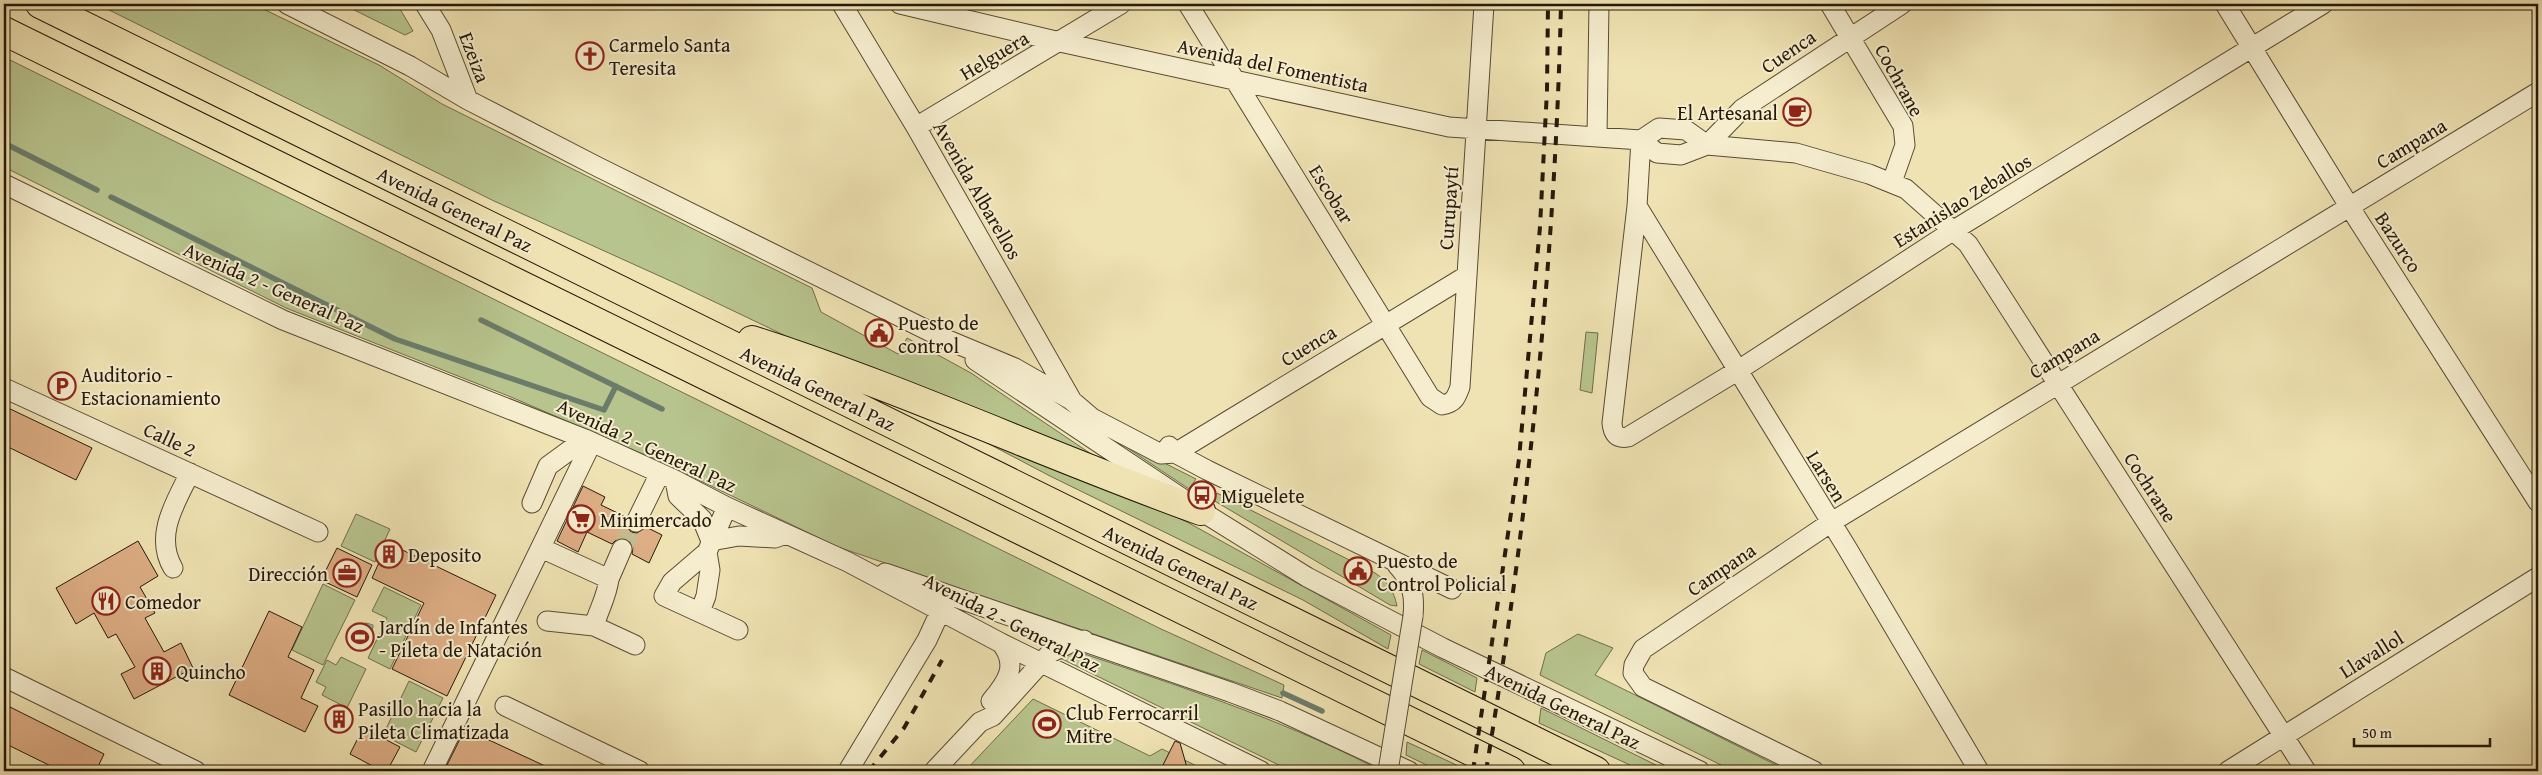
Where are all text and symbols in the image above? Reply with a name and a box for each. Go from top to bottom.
street label: Cuenca [1755,22,1822,80]
street label: Helguera [954,23,1034,87]
street label: Ezeiza [452,27,498,87]
place label: Carmelo Santa Teresita [609,30,731,82]
street label: Avenida del Fomentista [1175,31,1372,100]
street label: Cochrane [1868,38,1932,122]
church icon: Carmelo Santa Teresita [575,41,605,71]
cafe icon: El Artesanal [1782,97,1812,127]
place label: El Artesanal [1677,98,1778,127]
street label: Campana [2370,110,2452,175]
street label: Avenida Albarellos [927,115,1029,265]
street label: Estanislao Zeballos [1887,146,2037,254]
street label: Avenida General Paz [372,159,538,259]
street label: Escobar [1302,159,1362,229]
street label: Curupaytí [1431,165,1465,251]
street label: Bazurco [2368,206,2430,278]
street label: Avenida 2 - General Paz [179,234,369,340]
place label: Puesto de control [898,308,979,360]
street label: Cuenca [1275,317,1342,373]
public building icon: Puesto de control [864,318,894,348]
street label: Campana [2023,320,2105,385]
street label: Avenida General Paz [735,338,901,438]
place label: Auditorio - Estacionamiento [81,360,221,412]
parking icon: Auditorio - Estacionamiento [47,371,77,401]
street label: Avenida 2 - General Paz [553,391,742,499]
street label: Calle 2 [139,414,201,464]
street label: Larsen [1800,445,1854,507]
street label: Cochrane [2117,446,2185,528]
bus stop icon: Miguelete [1187,480,1217,510]
place label: Miguelete [1221,481,1305,510]
supermarket icon: Minimercado [566,504,596,534]
place label: Minimercado [600,505,712,534]
street label: Avenida General Paz [1098,517,1264,617]
street label: Campana [1681,535,1762,603]
building icon: Deposito [374,539,404,569]
place label: Deposito [408,540,481,569]
place label: Puesto de Control Policial [1377,546,1507,598]
public building icon: Puesto de Control Policial [1343,556,1373,586]
office icon: Dirección [332,558,362,588]
place label: Dirección [248,559,328,588]
street label: Avenida 2 - General Paz [919,565,1106,679]
restaurant icon: Comedor [91,586,121,616]
place label: Comedor [125,587,201,616]
place label: Jardín de Infantes - Pileta de Natación [376,612,542,664]
sports icon: Jardín de Infantes - Pileta de Natación [345,622,375,652]
street label: Llavallol [2333,623,2409,685]
building icon: Quincho [142,656,172,686]
street label: Avenida General Paz [1480,656,1646,756]
place label: Quincho [176,657,246,686]
place label: Pasillo hacia la Pileta Climatizada [358,694,510,746]
place label: Club Ferrocarril Mitre [1066,698,1199,750]
building icon: Pasillo hacia la Pileta Climatizada [324,704,354,734]
sports icon: Club Ferrocarril Mitre [1032,709,1062,739]
scale bar [2354,715,2491,747]
text: 50 m [2362,722,2393,743]

